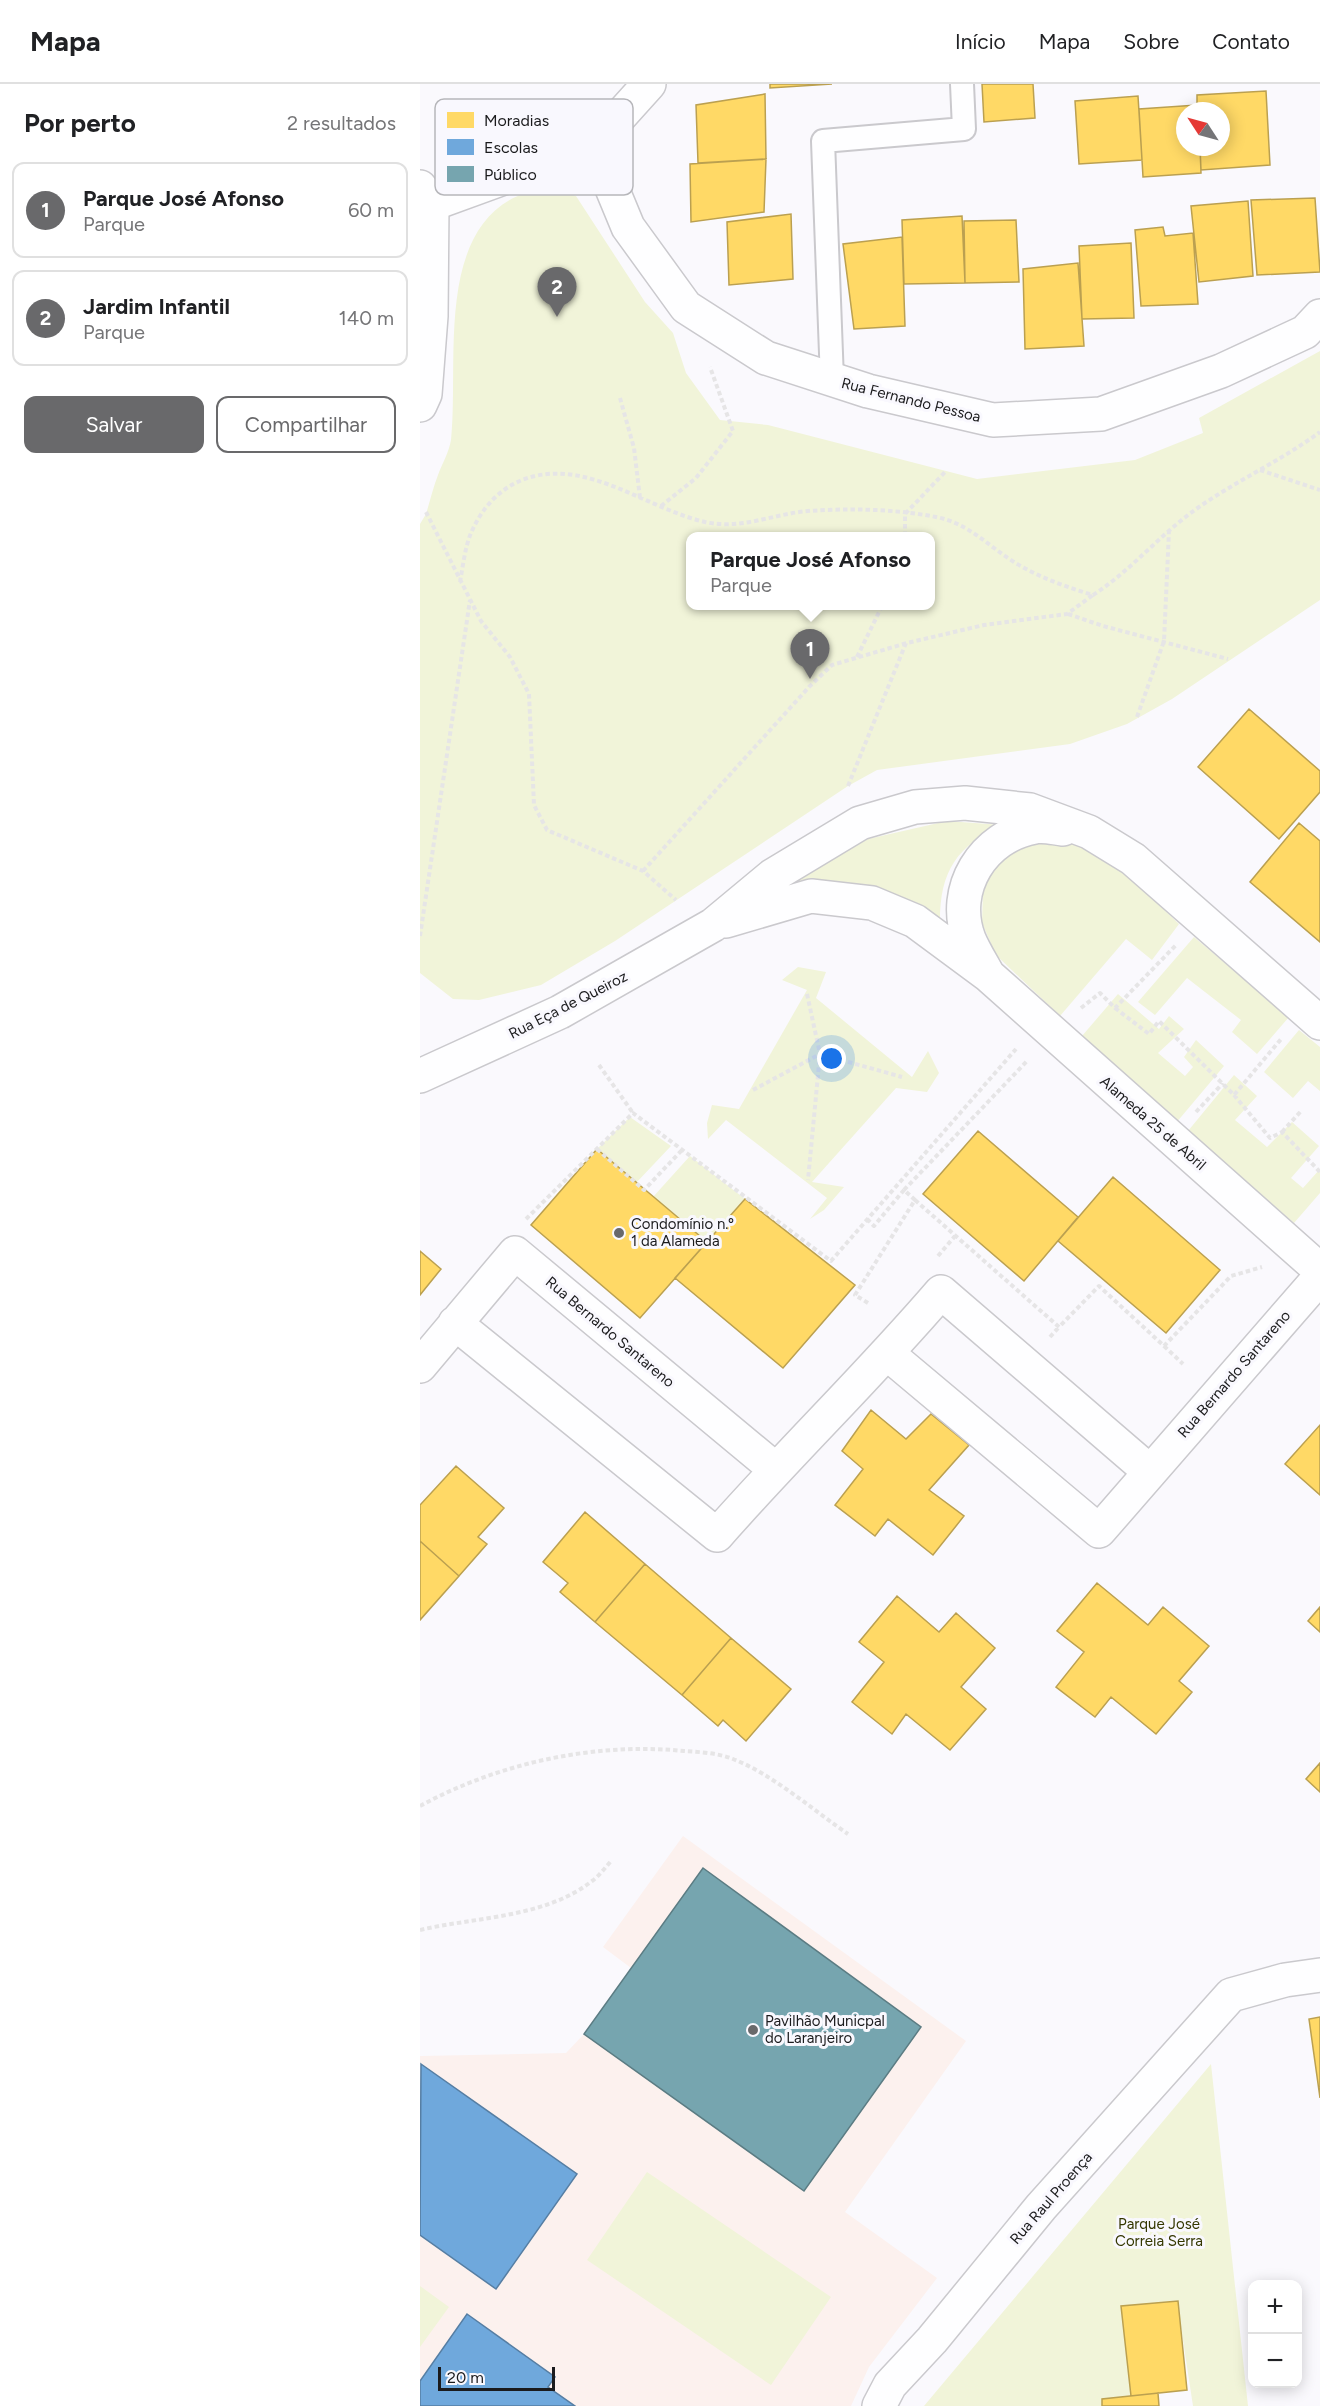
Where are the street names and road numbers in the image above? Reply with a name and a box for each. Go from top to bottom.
street label: Rua Fernando Pessoa [839,374,983,426]
street label: Rua Eça de Queiroz [506,967,630,1043]
street label: Alameda 25 de Abril [1096,1072,1210,1174]
street label: Rua Bernardo Santareno [542,1273,678,1391]
street label: Rua Bernardo Santareno [1174,1306,1294,1441]
street label: Rua Raul Proença [1006,2148,1096,2248]

